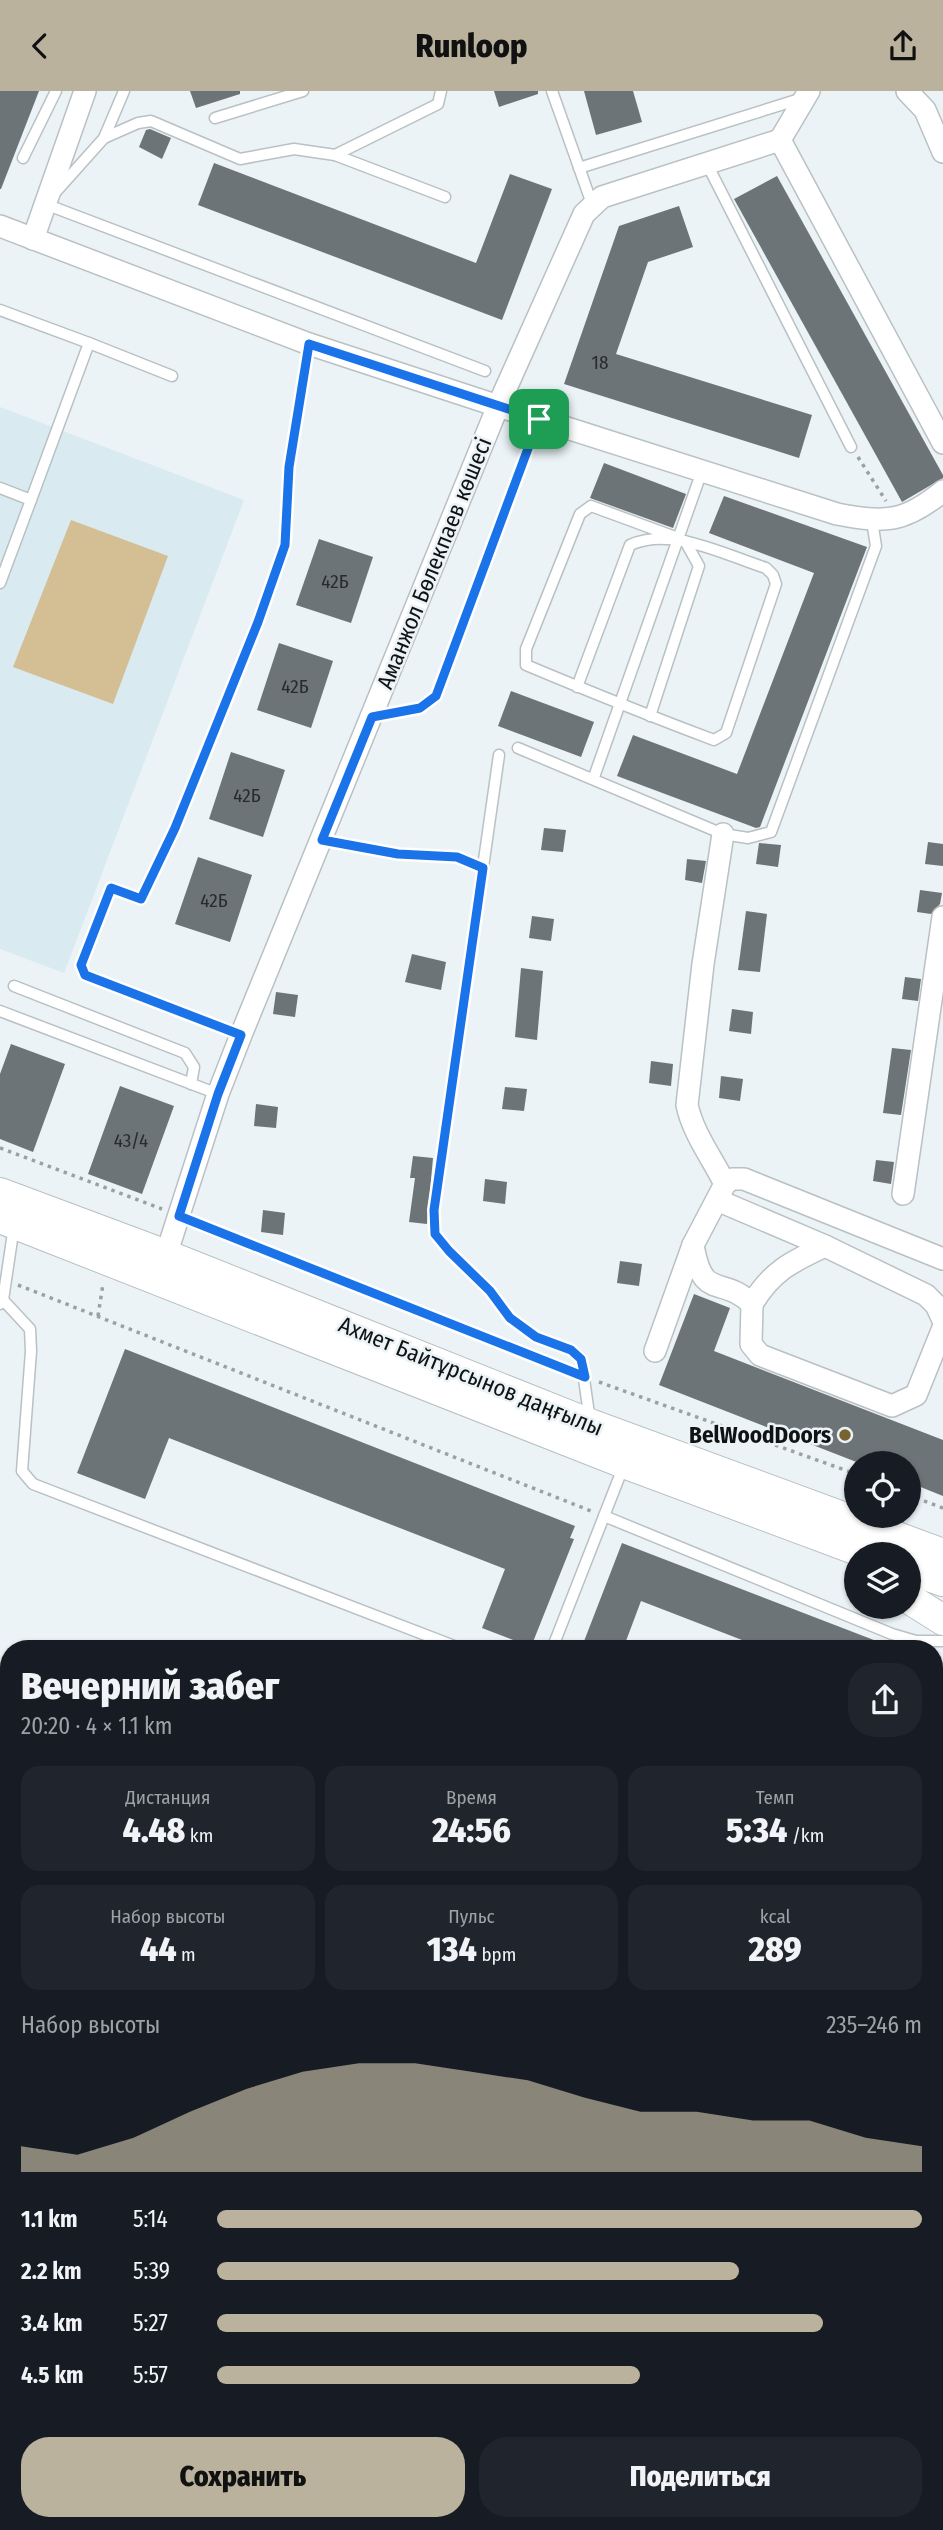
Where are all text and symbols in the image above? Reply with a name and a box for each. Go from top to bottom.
icon: back [21,27,59,65]
text: Runloop [416,27,527,65]
icon: share [884,27,922,65]
house number: 18 [592,351,608,374]
pin [509,389,569,449]
icon: arrive [520,400,558,438]
street label: Аманжол Бөлекпаев көшесі [371,433,497,693]
house number: 42Б [321,570,349,593]
house number: 42Б [281,675,309,698]
house number: 42Б [233,784,261,807]
house number: 42Б [200,889,228,912]
house number: 43/4 [114,1129,148,1152]
street label: Ахмет Байтұрсынов даңғылы [335,1310,607,1442]
place label: BelWoodDoors [689,1421,831,1449]
marker: BelWoodDoors [837,1427,853,1443]
map controls [844,1451,921,1619]
button: locate [844,1451,921,1528]
button: layers [844,1542,921,1619]
text: Вечерний забег [21,1663,279,1709]
button: share [848,1663,922,1737]
text: 20:20 · 4 × 1.1 km [21,1712,173,1740]
text: Дистанция [125,1786,210,1809]
text: Время [446,1786,497,1809]
text: Темп [756,1786,795,1809]
text: 4.48 [122,1809,185,1851]
text: 24:56 [432,1809,511,1851]
text: 5:34 [726,1809,787,1851]
text: km [185,1824,213,1847]
text: /km [787,1824,824,1847]
text: Набор высоты [110,1905,225,1928]
text: Пульс [448,1905,495,1928]
text: kcal [760,1905,791,1928]
text: 44 [140,1928,177,1970]
text: 134 [427,1928,477,1970]
text: 289 [748,1928,802,1970]
text: m [177,1943,196,1966]
text: bpm [477,1943,516,1966]
text: Набор высоты [21,2011,160,2039]
text: 235–246 m [826,2011,922,2039]
text: 1.1 km [21,2205,77,2233]
text: 5:14 [133,2205,168,2233]
text: 2.2 km [21,2257,82,2285]
text: 5:39 [133,2257,170,2285]
text: 3.4 km [21,2309,83,2337]
text: 5:27 [133,2309,168,2337]
text: 4.5 km [21,2361,84,2389]
text: 5:57 [133,2361,168,2389]
button: Сохранить [21,2437,465,2517]
button: Поделиться [479,2437,922,2517]

